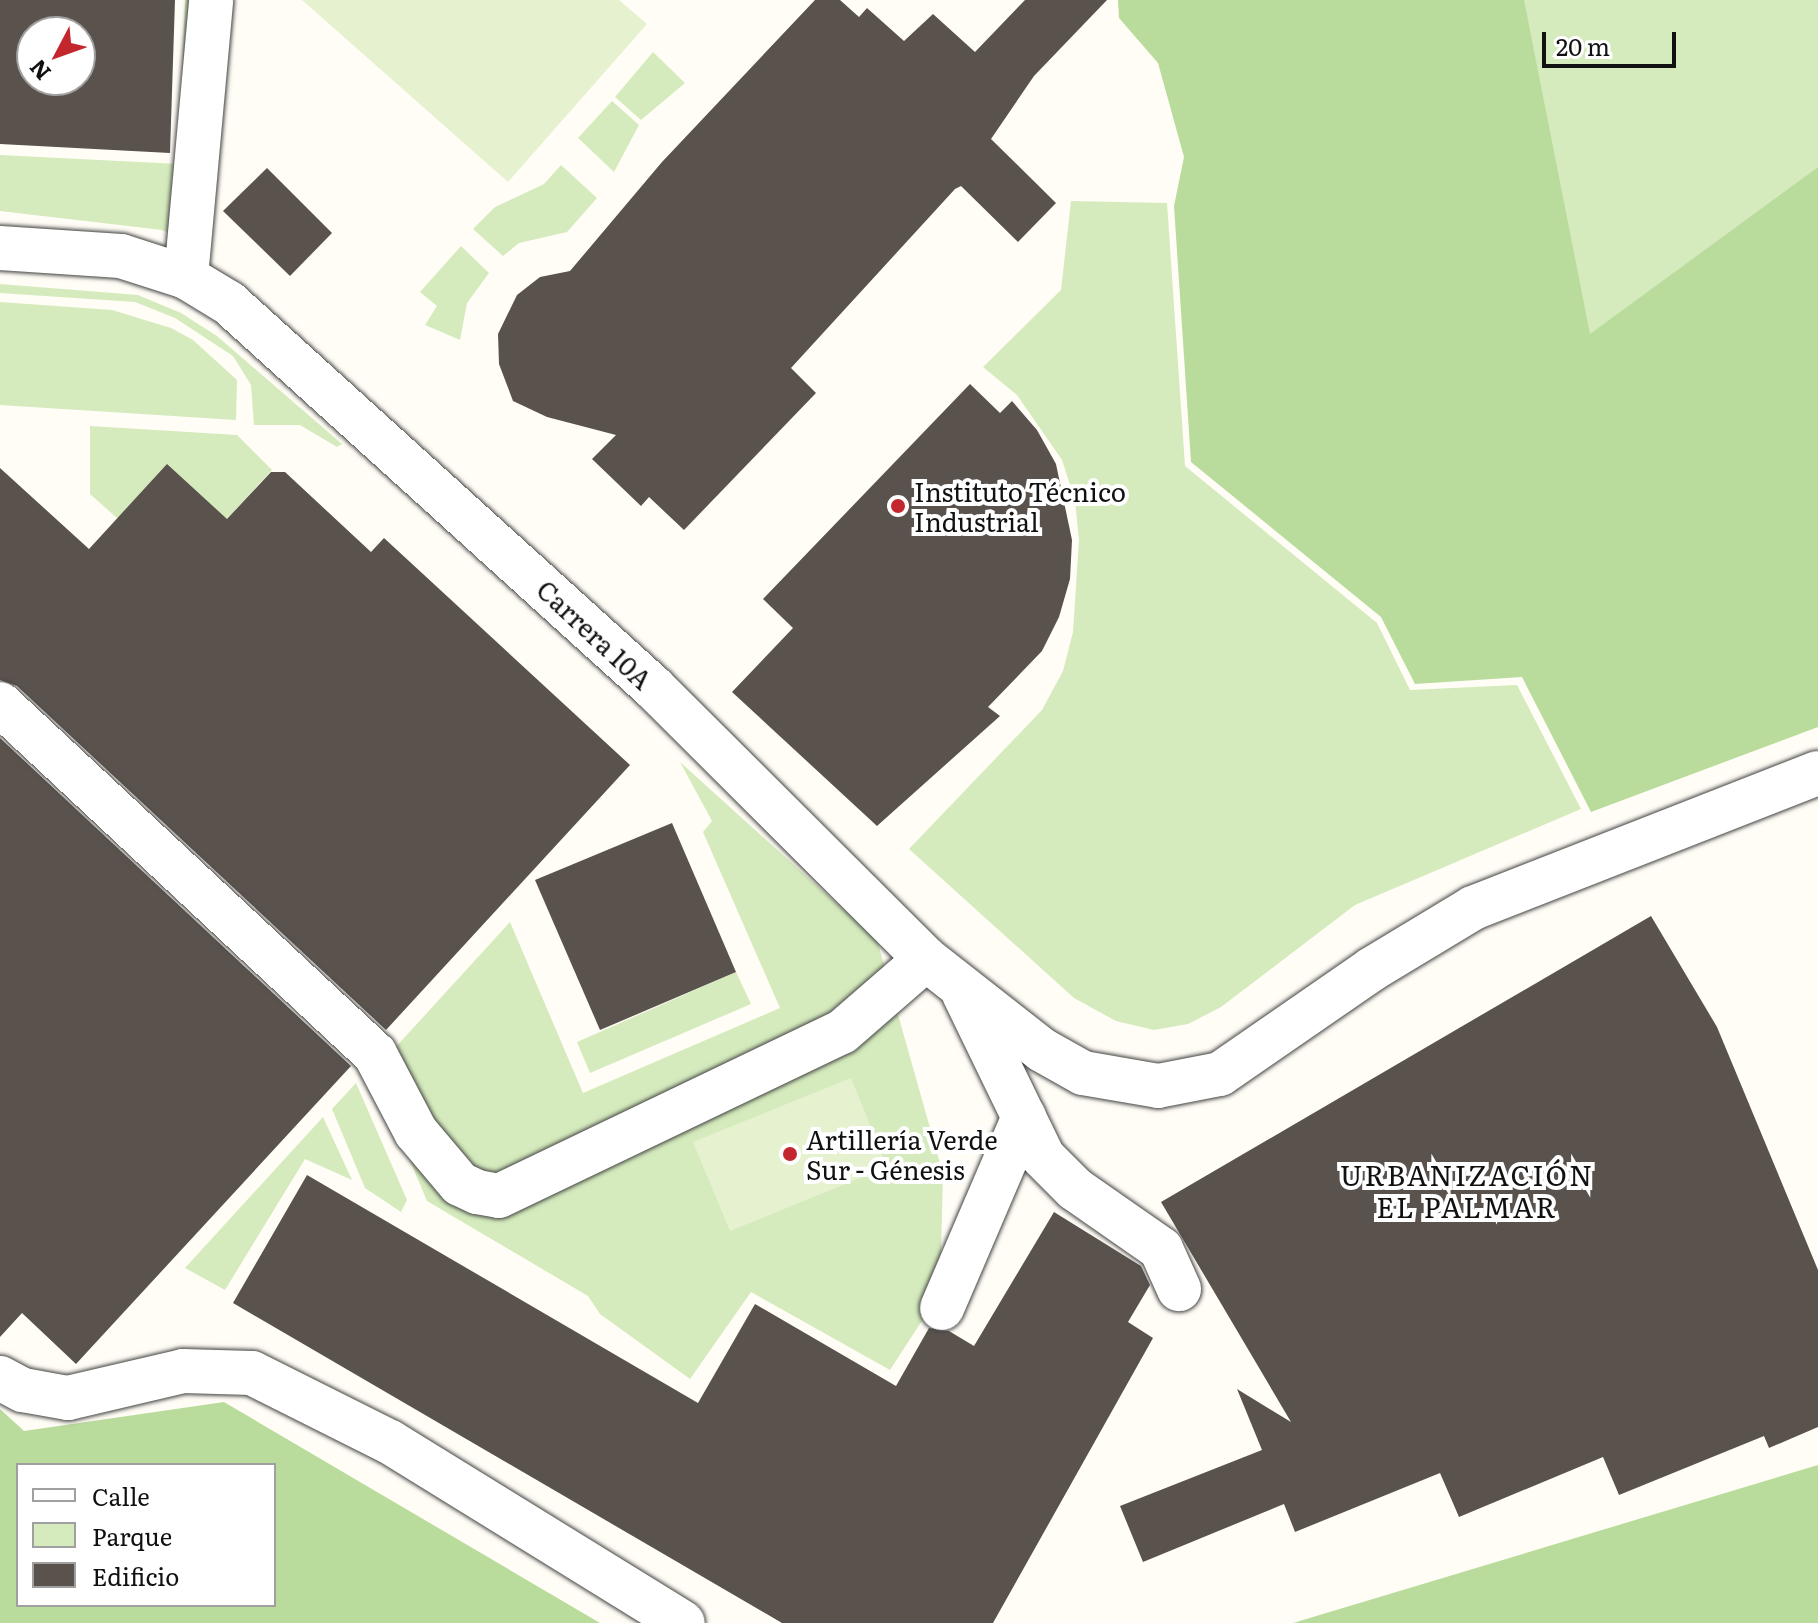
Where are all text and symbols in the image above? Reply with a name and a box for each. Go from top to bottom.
north arrow [16,16,96,96]
scale bar [1546,16,1680,66]
text: 20 m [1556,28,1610,63]
text: N [21,53,58,89]
place label: Instituto Técnico Industrial [914,475,1126,536]
marker: Instituto Técnico Industrial [889,497,907,515]
street label: Carrera 10A [531,573,659,695]
place label: Artillería Verde Sur - Génesis [806,1123,998,1184]
marker: Artillería Verde Sur - Génesis [781,1145,799,1163]
district label: URBANIZACIÓN EL PALMAR [1340,1157,1594,1223]
legend [16,1463,276,1607]
text: Calle [92,1478,150,1513]
text: Parque [92,1518,172,1553]
text: Edificio [92,1558,179,1593]

